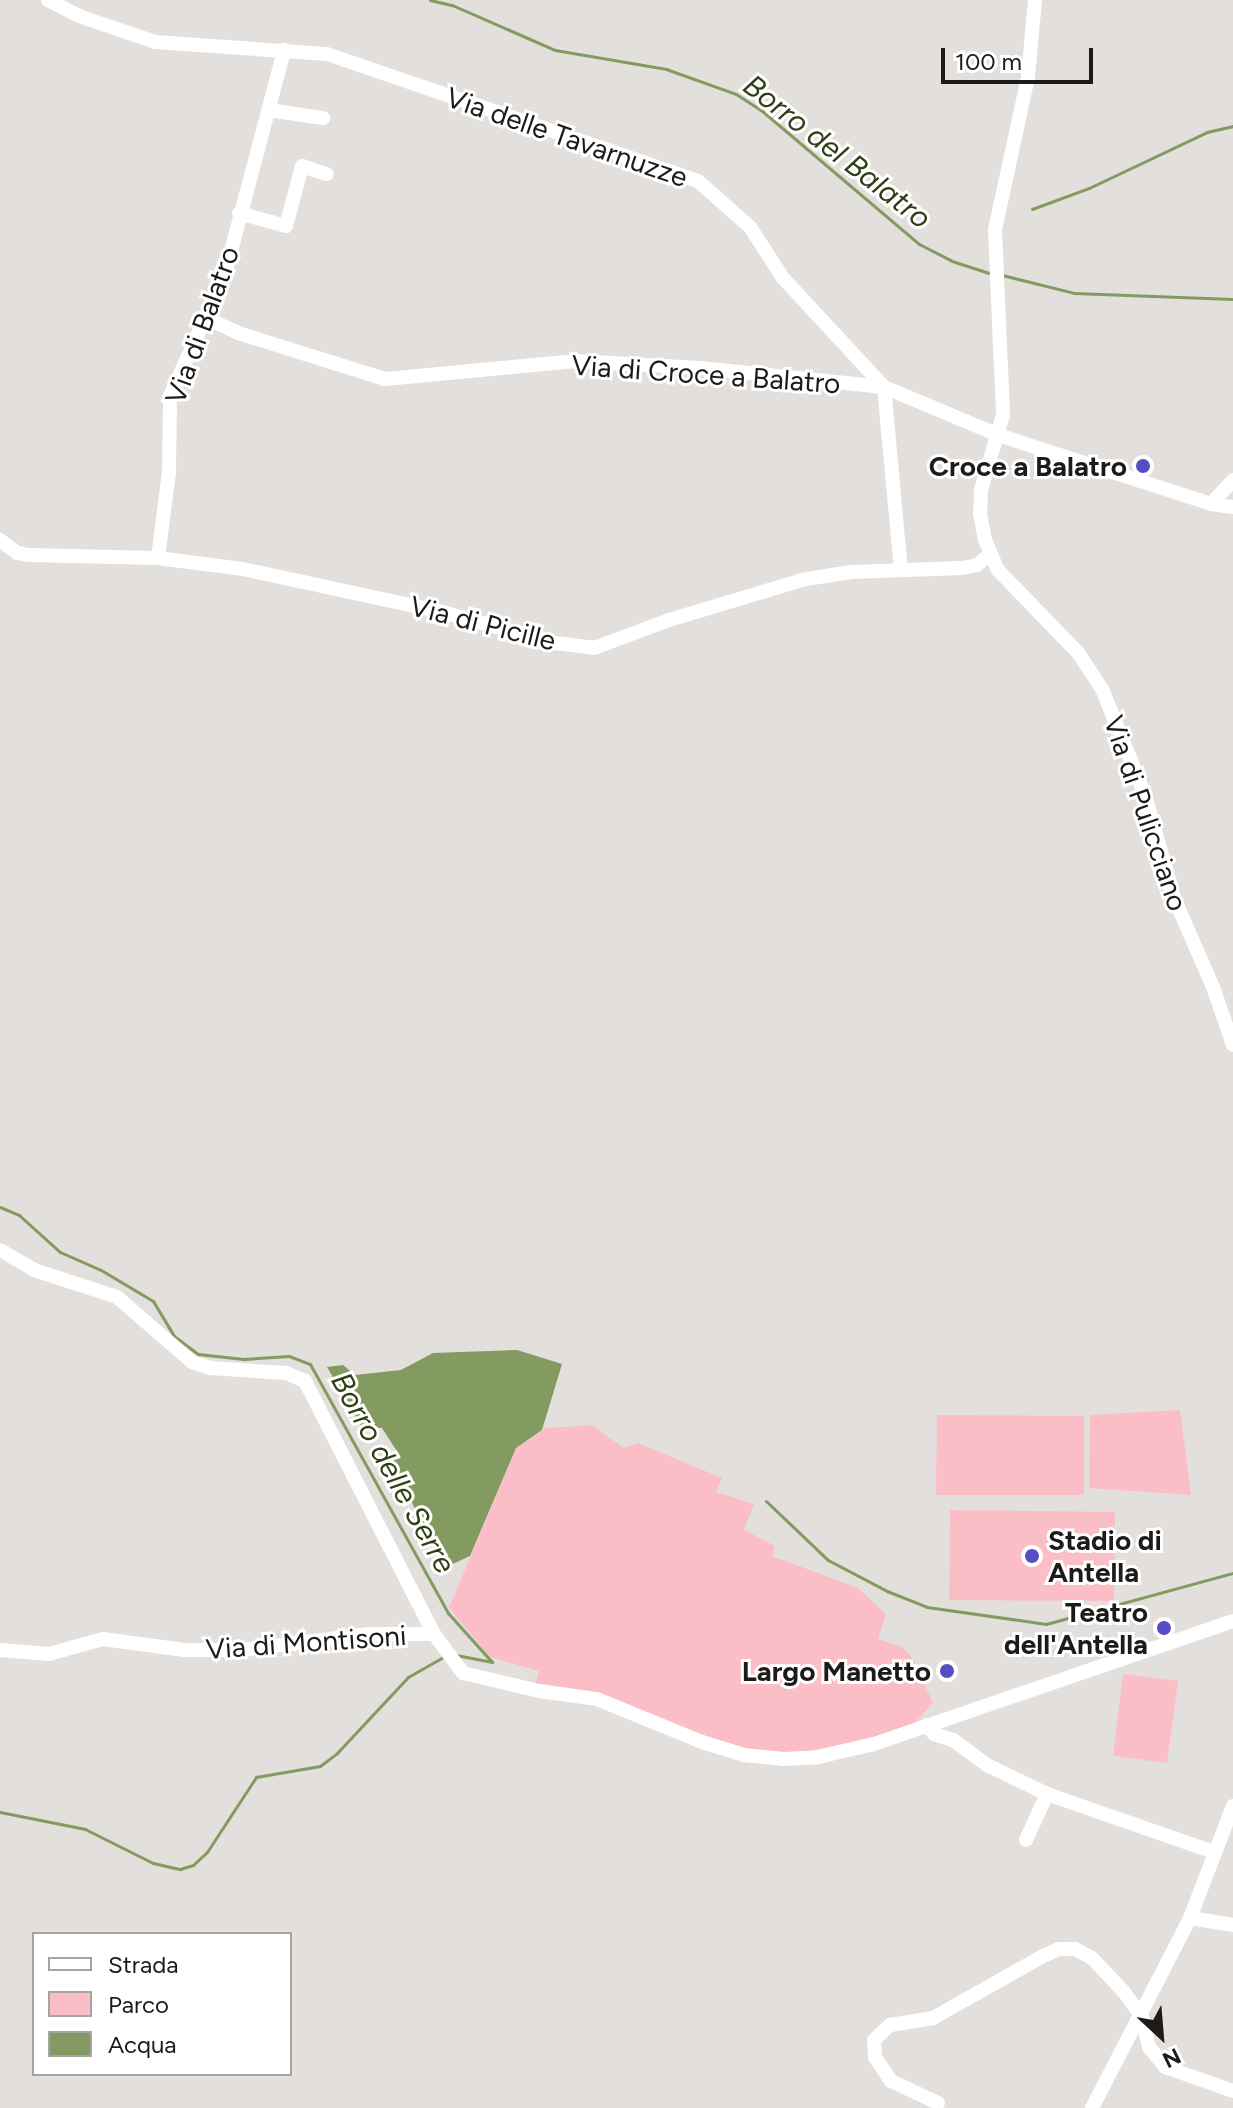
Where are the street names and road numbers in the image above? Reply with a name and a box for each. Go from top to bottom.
street label: Via delle Tavarnuzze [442,80,692,194]
street label: Via di Balatro [158,242,246,408]
street label: Via di Croce a Balatro [570,348,842,400]
street label: Via di Picille [407,589,559,657]
street label: Via di Pulicciano [1097,711,1195,915]
street label: Via di Montisoni [205,1618,407,1666]

